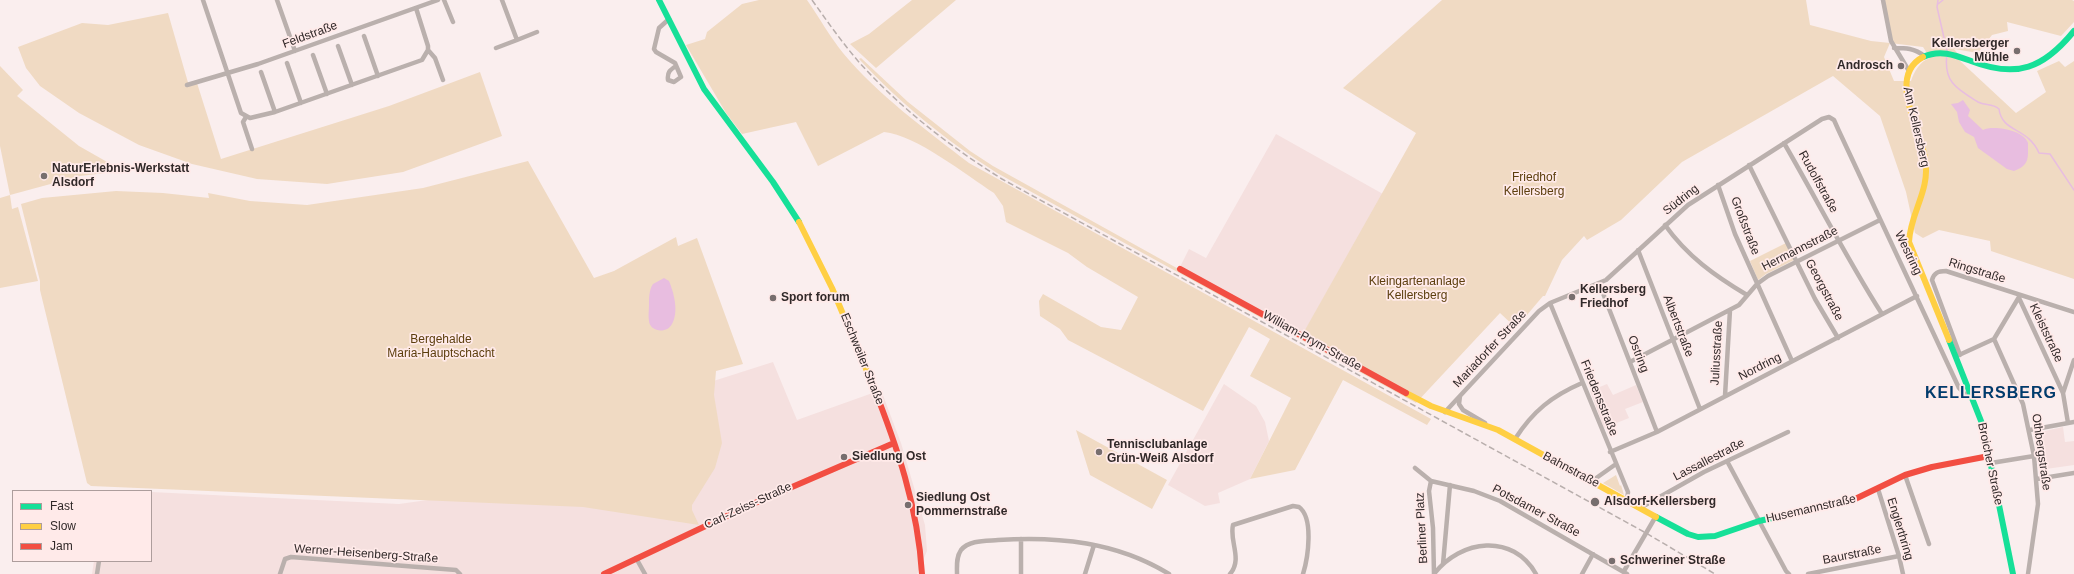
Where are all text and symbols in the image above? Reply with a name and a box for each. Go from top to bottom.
street label: Feldstraße [281,18,339,52]
place label: Kellersberger Mühle [1932,37,2009,65]
marker: Kellersberger Mühle [2012,46,2022,56]
place label: Androsch [1837,59,1893,73]
marker: Androsch [1896,61,1906,71]
street label: Am Kellersberg [1900,85,1932,169]
street label: Rudolfstraße [1795,148,1841,216]
place label: NaturErlebnis-Werkstatt Alsdorf [52,162,189,190]
marker: NaturErlebnis-Werkstatt Alsdorf [39,171,49,181]
park label: Friedhof Kellersberg [1504,171,1564,199]
street label: Südring [1660,182,1702,218]
street label: Großstraße [1727,195,1763,257]
street label: Hermannstraße [1760,224,1840,274]
street label: Westring [1891,229,1925,277]
street label: Ringstraße [1947,256,2007,286]
street label: Georgstraße [1802,257,1846,323]
park label: Kleingartenanlage Kellersberg [1369,275,1465,303]
place label: Kellersberg Friedhof [1580,283,1646,311]
place label: Sport forum [781,291,850,305]
marker: Kellersberg Friedhof [1567,292,1577,302]
marker: Sport forum [768,293,778,303]
street label: Albertstraße [1660,293,1696,359]
street label: Kleiststraße [2026,301,2066,365]
street label: Mariadorfer Straße [1450,307,1530,391]
street label: William-Prym-Straße [1260,308,1364,374]
street label: Eschweiler Straße [837,311,887,407]
street label: Juliusstraße [1708,320,1726,386]
park label: Bergehalde Maria-Hauptschacht [387,333,495,361]
street label: Ostring [1624,333,1652,375]
street label: Nordring [1736,350,1784,384]
street label: Friedensstraße [1577,358,1621,438]
district label: KELLERSBERG [1925,384,2057,404]
street label: Othbergstraße [2028,413,2054,491]
street label: Broicher Straße [1974,421,2006,507]
street label: Lassallestraße [1671,436,1747,484]
place label: Tennisclubanlage Grün-Weiß Alsdorf [1107,438,1213,466]
marker: Tennisclubanlage Grün-Weiß Alsdorf [1094,447,1104,457]
street label: Bahnstraße [1540,449,1602,491]
place label: Siedlung Ost [852,450,926,464]
marker: Siedlung Ost [839,452,849,462]
street label: Carl-Zeiss-Straße [702,479,794,533]
street label: Potsdamer Straße [1490,482,1582,540]
legend [12,490,152,562]
place label: Siedlung Ost Pommernstraße [916,491,1007,519]
street label: Berliner Platz [1413,492,1431,564]
street label: Husemannstraße [1765,492,1857,526]
place label: Alsdorf-Kellersberg [1604,495,1716,509]
marker: Alsdorf-Kellersberg [1589,496,1601,508]
street label: Englerthring [1884,496,1916,562]
text: Fast [50,499,73,513]
marker: Siedlung Ost Pommernstraße [903,500,913,510]
text: Slow [50,519,76,533]
text: Jam [50,539,73,553]
street label: Werner-Heisenberg-Straße [293,542,439,566]
street label: Baurstraße [1821,542,1883,568]
place label: Schweriner Straße [1620,554,1725,568]
marker: Schweriner Straße [1607,556,1617,566]

